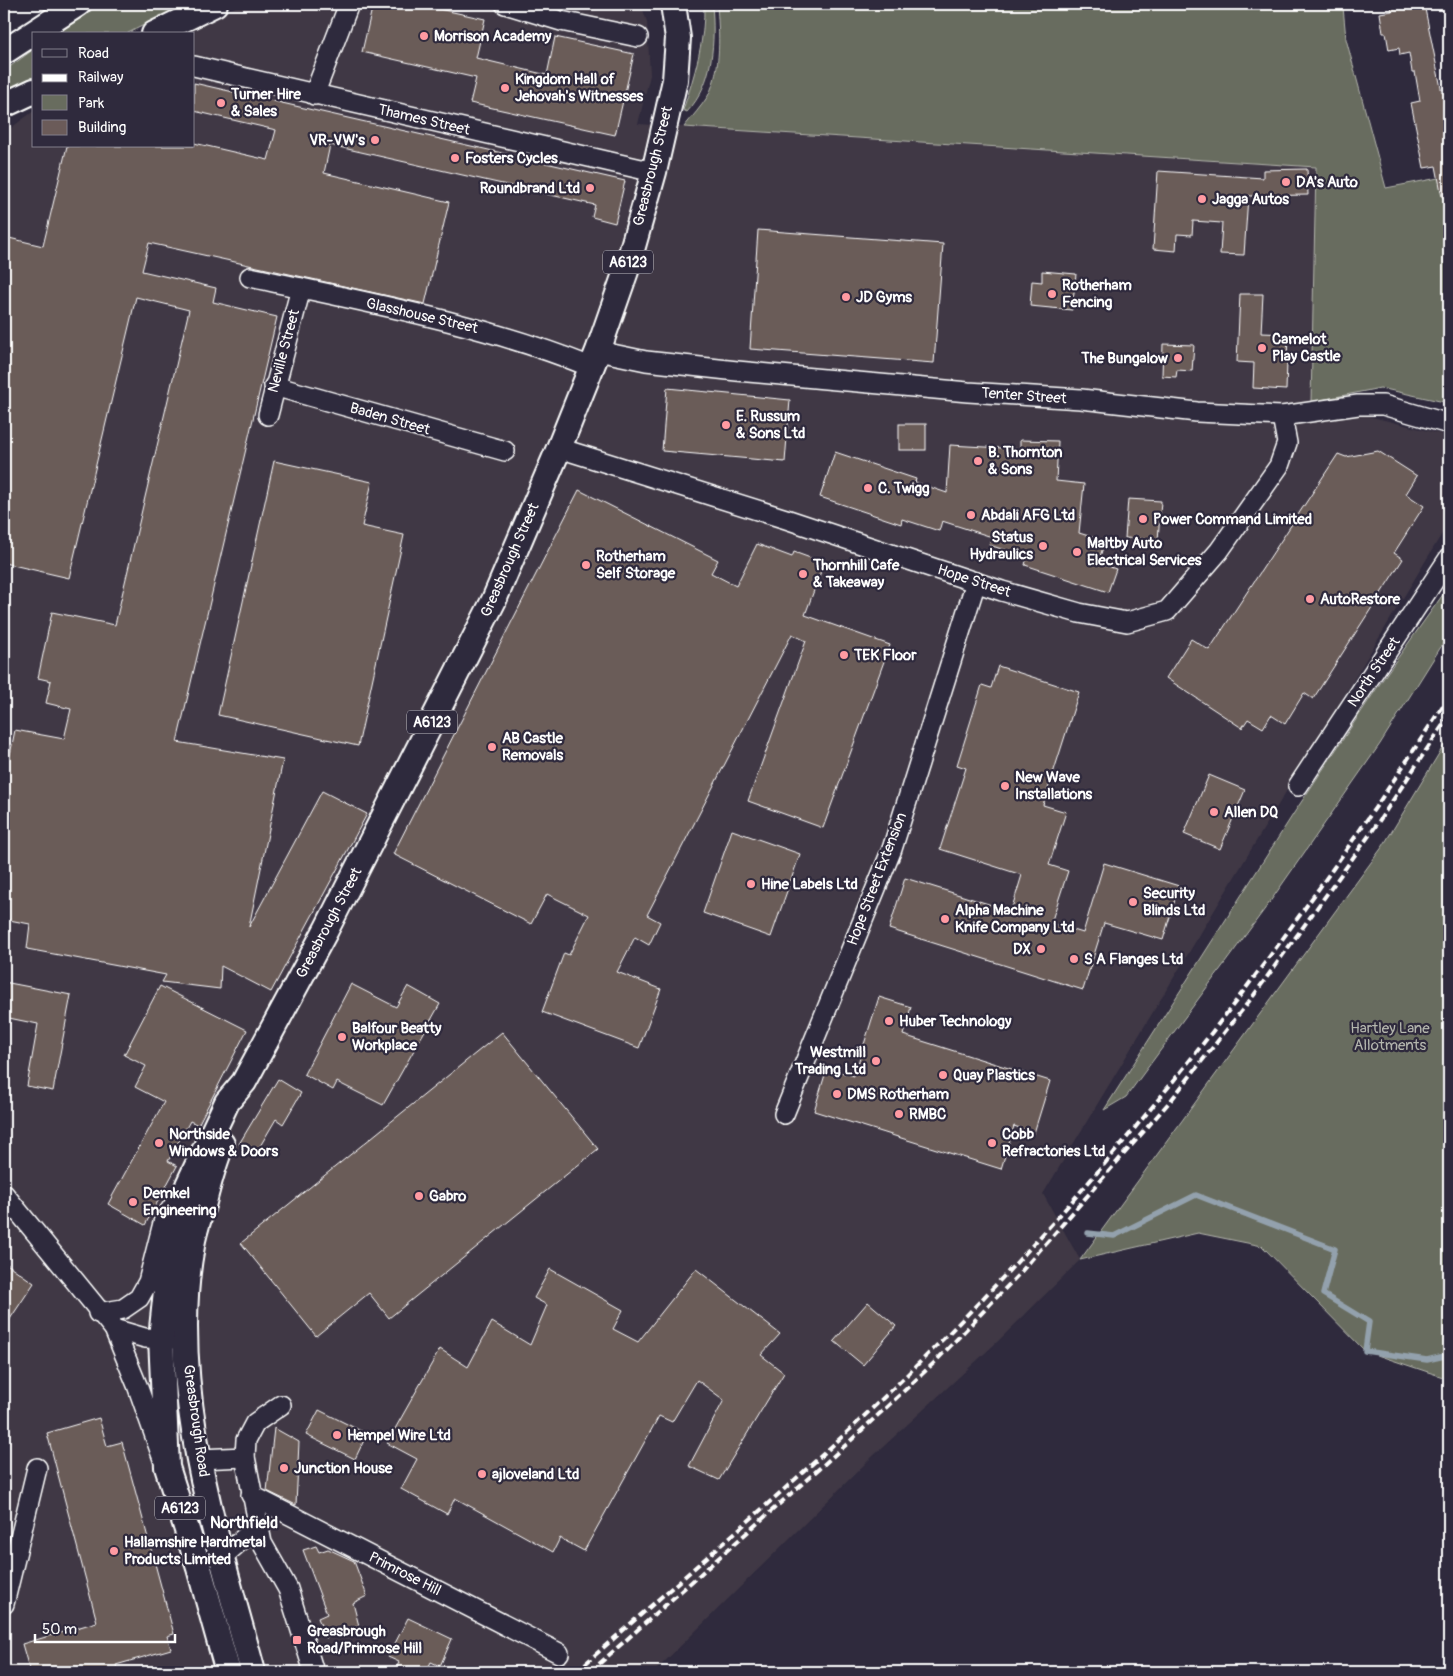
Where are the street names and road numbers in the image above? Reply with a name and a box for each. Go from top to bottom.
street label: Thames Street [376,100,473,140]
street label: Greasbrough Street [629,103,677,228]
road number: A6123 [603,250,653,274]
street label: Glasshouse Street [364,294,481,338]
street label: Neville Street [264,306,304,395]
street label: Tenter Street [981,384,1068,409]
street label: Baden Street [348,398,433,440]
street label: Greasbrough Street [476,499,544,620]
street label: Hope Street [935,560,1014,602]
street label: North Street [1344,633,1405,711]
road number: A6123 [407,710,457,734]
street label: Hope Street Extension [843,810,911,948]
street label: Greasbrough Street [292,864,367,982]
street label: Greasbrough Road [179,1364,213,1478]
road number: A6123 [155,1496,205,1520]
street label: Primrose Hill [366,1548,444,1600]

